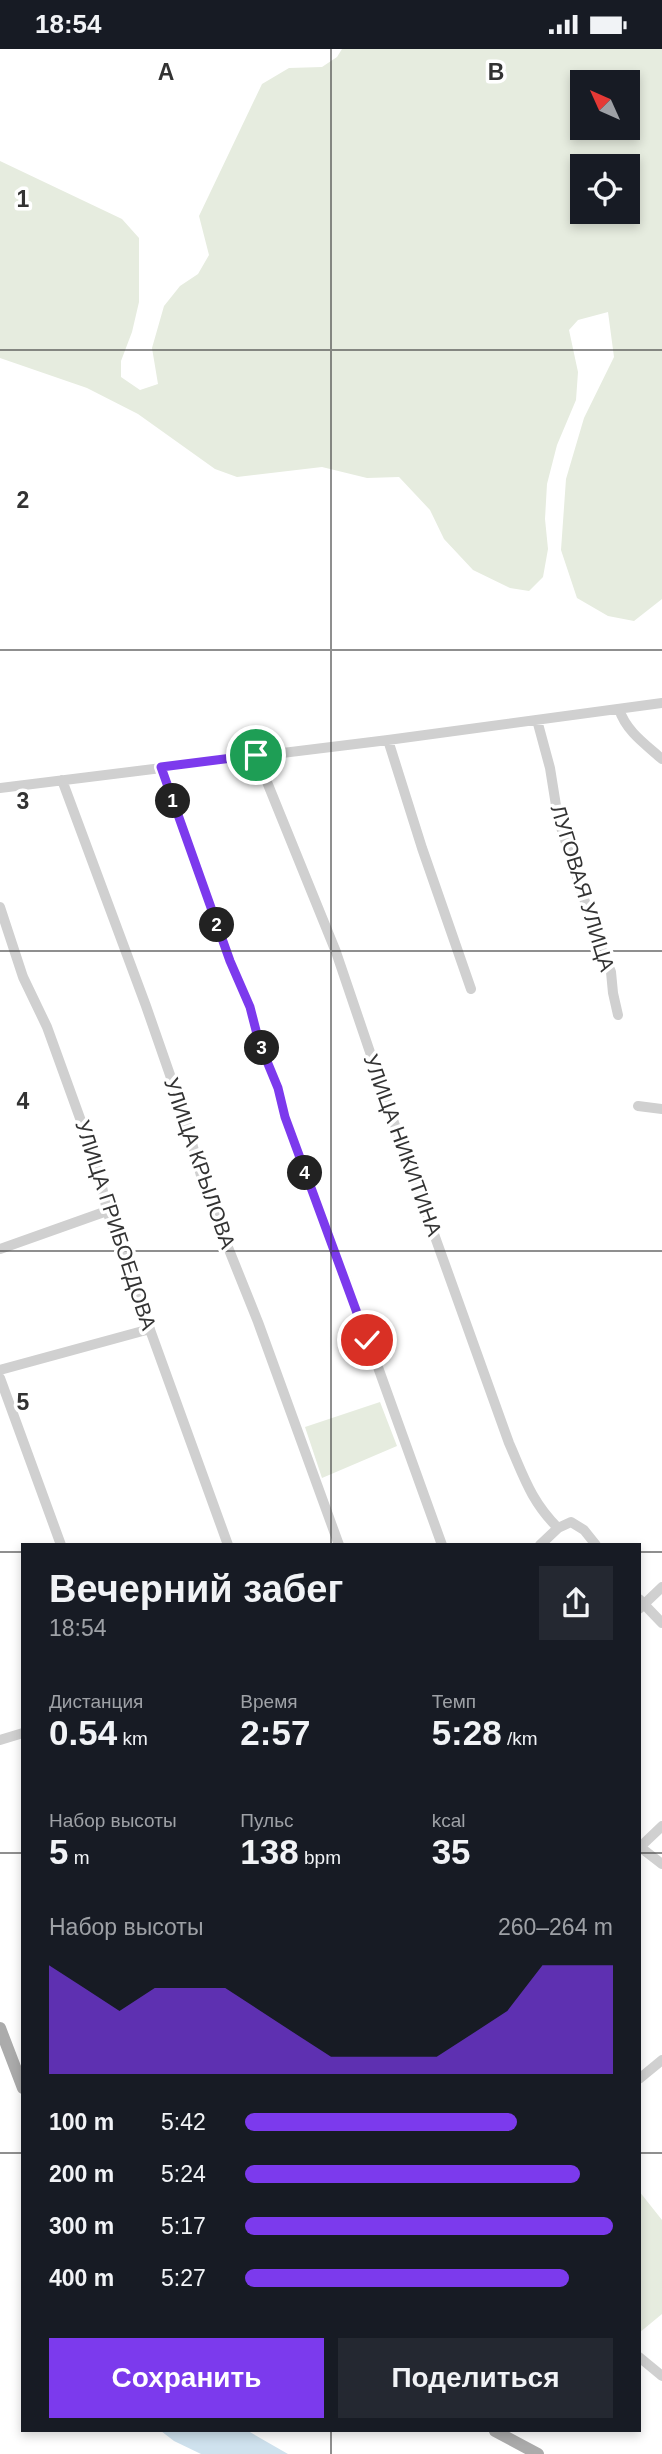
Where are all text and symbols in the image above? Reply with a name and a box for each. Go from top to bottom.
text: 18:54 [35,9,102,39]
text: A [158,59,174,85]
text: B [488,59,504,85]
north arrow [570,70,640,140]
map controls [570,70,640,224]
button: locate [570,154,640,224]
text: 1 [17,186,30,212]
text: 2 [17,487,29,513]
pin [226,725,286,785]
icon: arrive [237,736,275,774]
pin: 1 [156,783,190,819]
text: 3 [17,788,29,814]
text: 1 [167,790,178,811]
street label: ЛУГОВАЯ УЛИЦА [547,802,619,974]
pin: 2 [200,907,234,943]
text: 2 [211,914,222,935]
pin: 3 [244,1031,280,1065]
text: 3 [256,1037,267,1058]
street label: УЛИЦА НИКИТИНА [359,1051,447,1239]
street label: УЛИЦА КРЫЛОВА [160,1075,240,1251]
text: 4 [17,1088,30,1114]
street label: УЛИЦА ГРИБОЕДОВА [71,1117,161,1333]
pin: 4 [288,1155,322,1191]
text: 4 [299,1162,310,1183]
pin [337,1310,397,1370]
icon: check [348,1321,386,1359]
text: 5 [17,1389,30,1415]
button: share [539,1566,613,1640]
text: Вечерний забег [49,1568,343,1610]
text: 18:54 [49,1615,107,1641]
text: Дистанция [49,1691,143,1712]
text: Время [240,1691,298,1712]
text: Темп [432,1691,476,1712]
text: 0.54 [49,1713,117,1752]
text: 2:57 [240,1713,310,1752]
text: 5:28 [432,1713,502,1752]
text: km [117,1728,148,1749]
text: /km [502,1728,538,1749]
text: Набор высоты [49,1810,177,1831]
text: Пульс [240,1810,294,1831]
text: kcal [432,1810,465,1831]
text: 5 [49,1832,68,1871]
text: 138 [240,1832,299,1871]
text: 35 [432,1832,471,1871]
text: m [68,1847,90,1868]
text: bpm [299,1847,341,1868]
text: Набор высоты [49,1914,203,1940]
text: 260–264 m [498,1914,613,1940]
text: 100 m [49,2109,114,2135]
text: 5:42 [161,2109,206,2135]
text: 200 m [49,2161,114,2187]
text: 5:24 [161,2161,206,2187]
text: 300 m [49,2213,114,2239]
text: 5:17 [161,2213,206,2239]
text: 400 m [49,2265,114,2291]
text: 5:27 [161,2265,206,2291]
button: Сохранить [49,2338,324,2418]
button: Поделиться [338,2338,613,2418]

